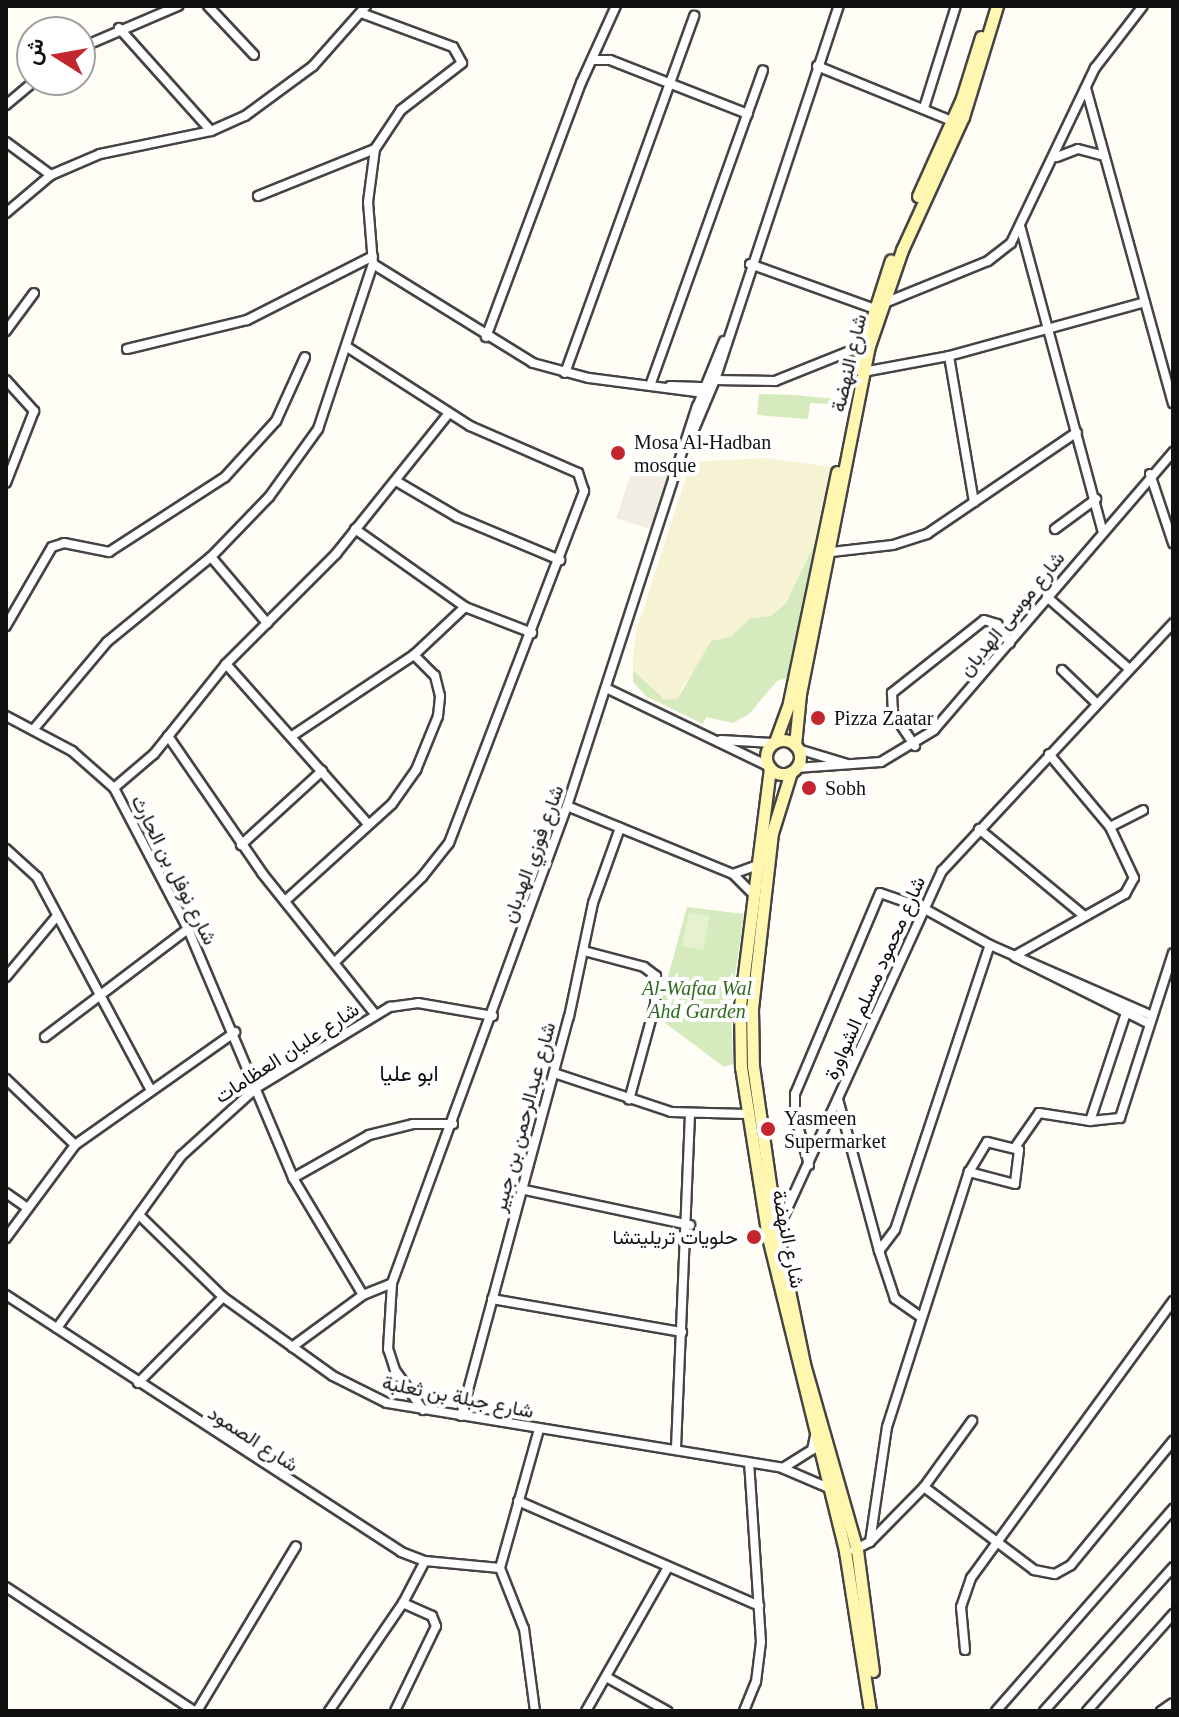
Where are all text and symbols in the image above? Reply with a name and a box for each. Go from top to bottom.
north arrow [16,16,96,96]
text: ش [19,36,49,67]
street label: شارع النهضة [826,312,872,414]
place label: Mosa Al-Hadban mosque [634,430,772,477]
marker: Mosa Al-Hadban mosque [609,444,627,462]
street label: شارع موسى الهدبان [954,547,1070,681]
place label: Pizza Zaatar [834,706,933,730]
marker: Pizza Zaatar [809,709,827,727]
place label: Sobh [825,776,866,800]
marker: Sobh [800,779,818,797]
street label: شارع فوزي الهدبان [497,782,569,926]
street label: شارع نوفل بن الحارث [126,791,222,949]
street label: شارع محمود مسلم الشواورة [819,872,931,1084]
park label: Al-Wafaa Wal Ahd Garden [642,977,752,1024]
street label: شارع عليان العظامات [210,997,364,1109]
street label: شارع عبدالرحمن بن جبير [487,1020,561,1214]
district label: ابو عليا [379,1061,439,1087]
place label: Yasmeen Supermarket [784,1106,886,1153]
marker: Yasmeen Supermarket [759,1120,777,1138]
street label: شارع النهضة [767,1188,809,1290]
place label: حلويات تريليتشا [612,1225,738,1249]
marker: حلويات تريليتشا [745,1228,763,1246]
street label: شارع جبلة بن ثعلبة [380,1371,536,1423]
street label: شارع الصمود [203,1401,303,1477]

